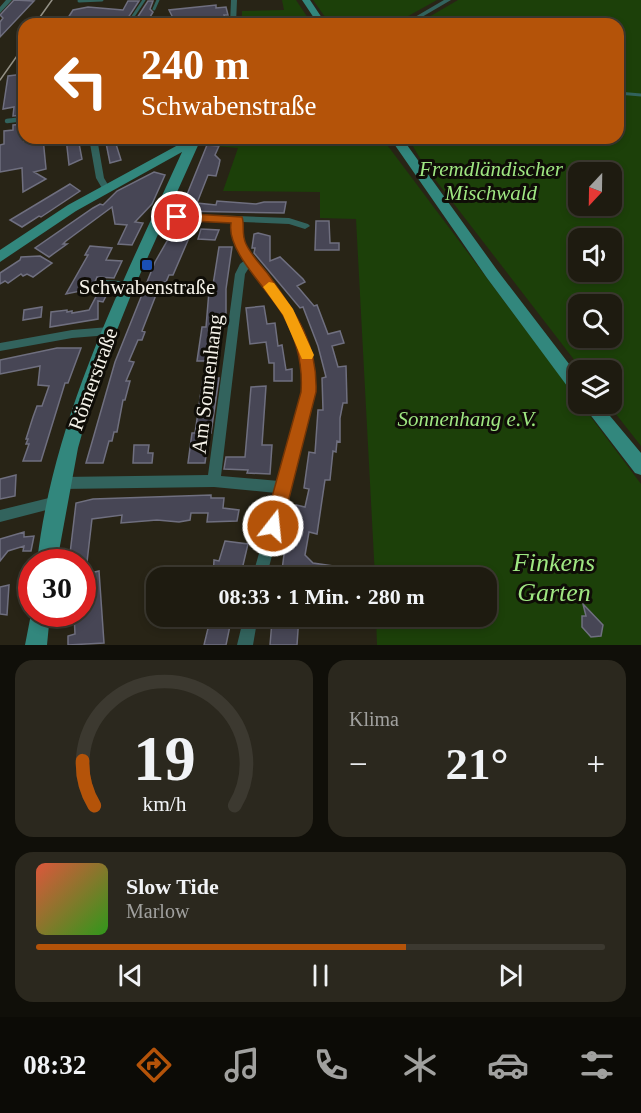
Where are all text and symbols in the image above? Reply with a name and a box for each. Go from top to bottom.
icon: left [42,42,120,120]
text: 240 m [141,42,250,88]
text: Schwabenstraße [141,91,316,121]
park label: Fremdländischer Mischwald [418,157,564,205]
north arrow [568,162,622,216]
map controls [568,162,622,414]
pin [151,191,202,242]
icon: arrive [160,200,193,233]
button: sound [568,228,622,282]
marker: Schwabenstraße [140,258,154,272]
place label: Schwabenstraße [79,275,215,299]
button: search [568,294,622,348]
street label: Am Sonnenhang [187,312,228,455]
street label: Römerstraße [63,324,123,434]
button: layers [568,360,622,414]
park label: Sonnenhang e.V. [397,407,537,431]
position arrow [241,494,305,558]
park label: Finkens Garten [512,548,595,607]
speed limit sign: 30 [18,549,96,627]
text: 08:33 · 1 Min. · 280 m [219,584,424,609]
text: Klima [349,708,399,730]
text: 19 [133,724,195,793]
text: 21° [446,739,509,789]
text: − [349,746,368,782]
text: + [586,746,605,782]
text: km/h [142,792,186,816]
text: Slow Tide [126,874,219,899]
text: Marlow [126,900,189,922]
icon: previous [114,959,147,992]
icon: pause [304,959,337,992]
icon: next [494,959,527,992]
icon: directions [133,1044,175,1086]
icon: music [221,1044,263,1086]
icon: phone [310,1044,352,1086]
icon: climate [399,1044,441,1086]
icon: car [487,1044,529,1086]
icon: filters [576,1044,618,1086]
text: 08:32 [23,1050,86,1080]

